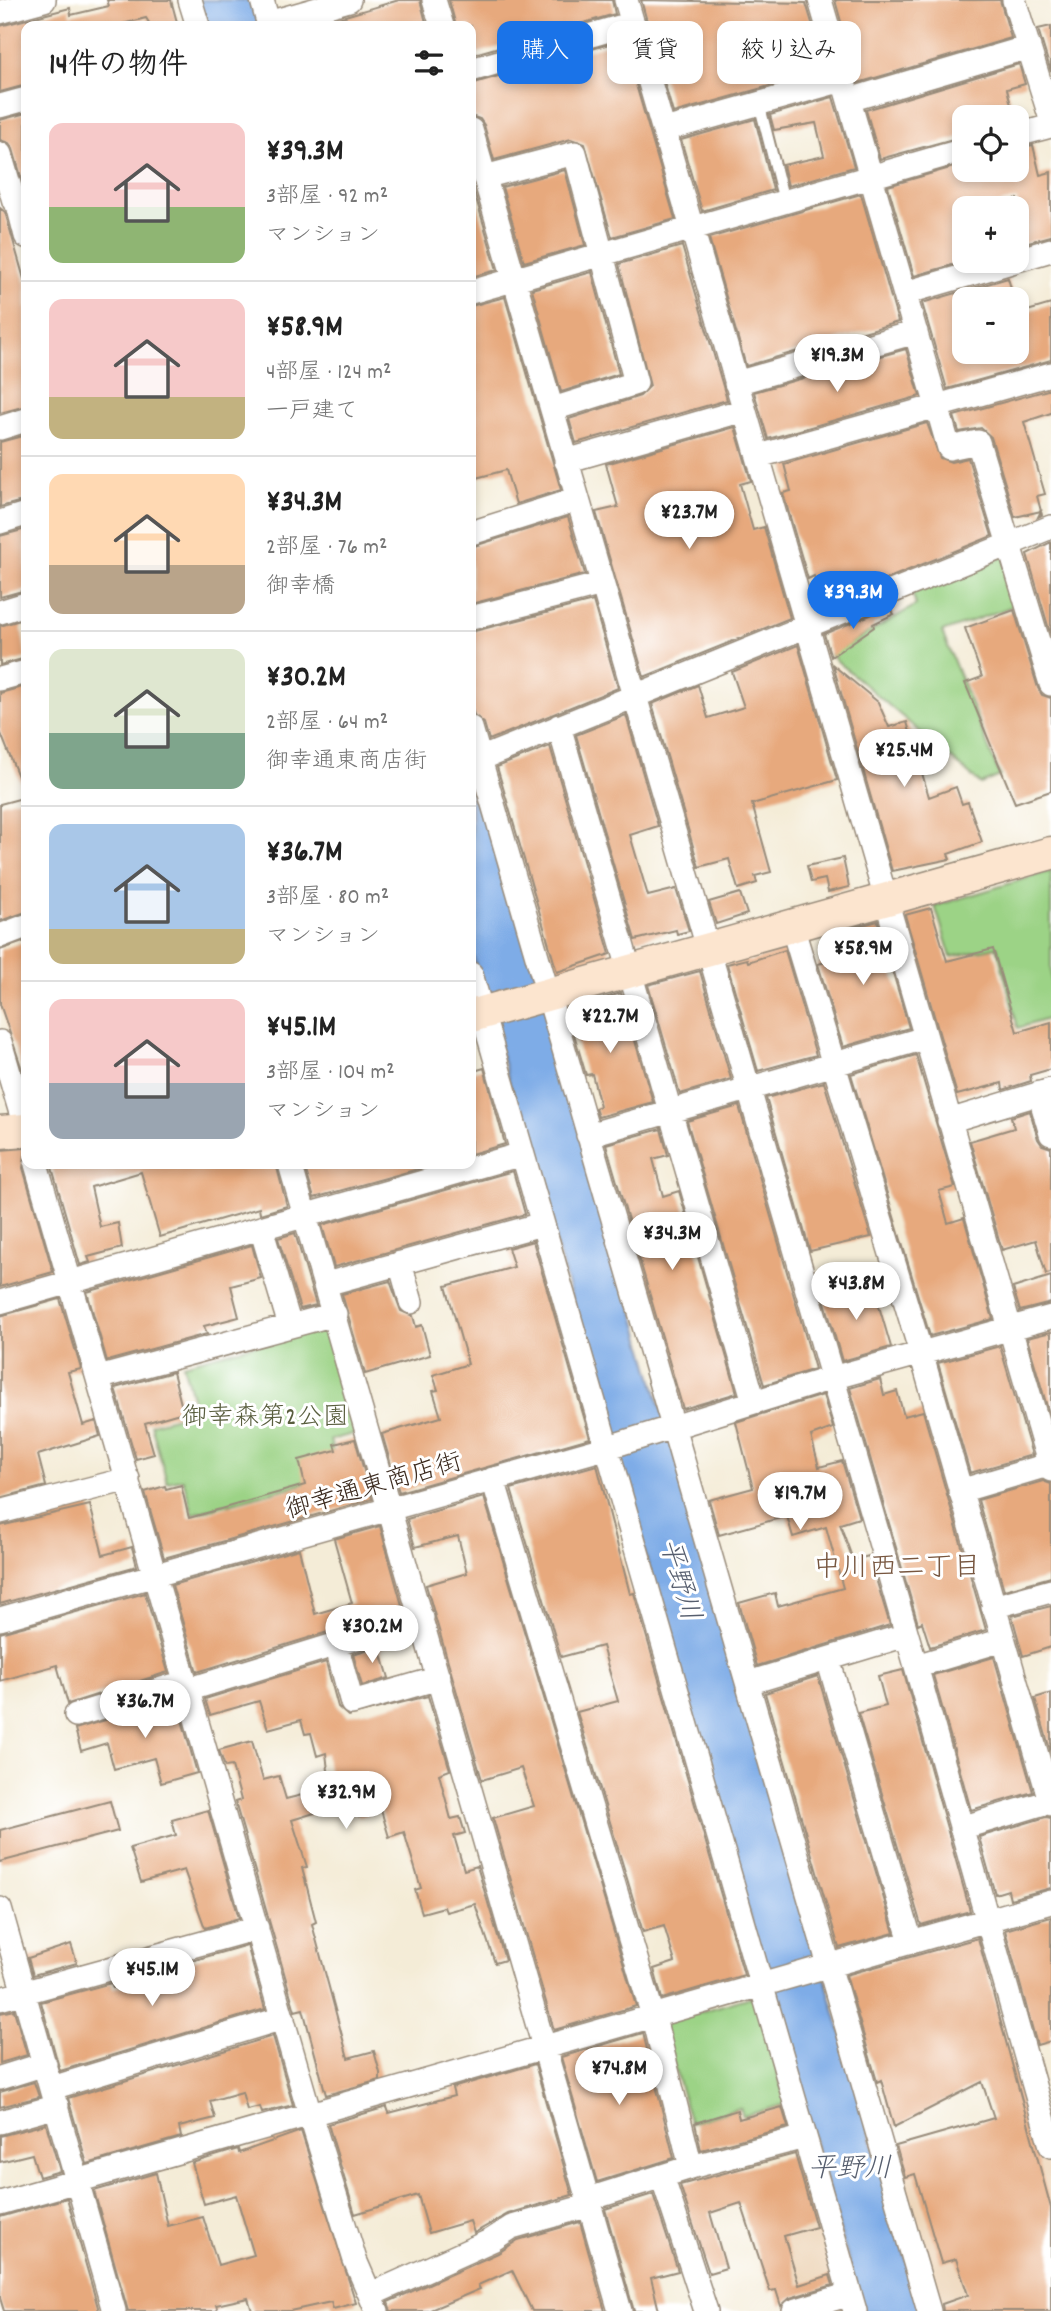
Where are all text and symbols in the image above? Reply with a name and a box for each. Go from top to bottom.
chip: 購入 [497,21,593,84]
chip: 賃貸 [607,21,703,84]
chip: 絞り込み [717,21,861,84]
icon: filters [410,44,448,82]
text: 14件の物件 [49,46,188,89]
map controls [952,105,1029,364]
button: locate [952,105,1029,182]
text: ¥39.3M [266,132,343,175]
icon: home [105,151,189,235]
text: 3部屋 · 92 m² [266,181,388,214]
button: + [952,196,1029,273]
text: マンション [266,220,380,253]
button: − [952,287,1029,364]
text: ¥58.9M [266,308,343,351]
icon: home [105,327,189,411]
pin: ¥19.3M [780,334,894,394]
text: ¥19.3M [810,340,864,373]
text: 4部屋 · 124 m² [266,357,391,390]
text: 一戸建て [266,396,358,429]
text: ¥34.3M [266,483,342,526]
pin: ¥23.7M [632,491,746,551]
text: ¥23.7M [660,497,718,530]
icon: home [105,502,189,586]
text: 2部屋 · 76 m² [266,532,387,565]
text: 御幸橋 [266,571,335,604]
pin: ¥39.3M [796,572,910,631]
text: ¥39.3M [823,577,883,610]
text: ¥30.2M [266,658,346,701]
icon: home [105,677,189,761]
text: 2部屋 · 64 m² [266,707,388,740]
pin: ¥25.4M [847,730,961,789]
text: ¥25.4M [875,735,933,768]
text: 御幸通東商店街 [266,746,427,779]
text: ¥36.7M [266,833,343,876]
icon: home [105,852,189,936]
text: 3部屋 · 80 m² [266,882,389,915]
text: マンション [266,921,380,954]
pin: ¥58.9M [806,928,920,987]
text: ¥58.9M [834,933,892,966]
pin: ¥22.7M [553,996,667,1055]
text: ¥22.7M [581,1001,639,1034]
text: ¥45.1M [266,1008,336,1051]
icon: home [105,1027,189,1111]
text: 3部屋 · 104 m² [266,1057,395,1090]
text: マンション [266,1096,380,1129]
pin: ¥34.3M [615,1212,729,1272]
text: ¥34.3M [643,1218,701,1251]
pin: ¥43.8M [799,1262,913,1322]
text: ¥43.8M [827,1268,885,1301]
park label: 御幸森第2公園 [181,1400,349,1437]
street label: 御幸通東商店街 [281,1444,467,1530]
pin: ¥19.7M [743,1472,857,1532]
text: ¥19.7M [774,1478,826,1511]
water label: 平野川 [646,1534,708,1626]
district label: 中川西二丁目 [813,1550,981,1590]
pin: ¥30.2M [315,1606,429,1665]
text: ¥30.2M [341,1611,403,1644]
pin: ¥36.7M [88,1680,202,1740]
text: ¥36.7M [116,1686,174,1719]
pin: ¥32.9M [289,1772,403,1831]
text: ¥32.9M [316,1777,376,1810]
pin: ¥45.1M [95,1948,209,2008]
text: ¥45.1M [125,1954,179,1987]
pin: ¥74.8M [562,2048,676,2107]
text: ¥74.8M [591,2053,647,2086]
water label: 平野川 [808,2151,892,2191]

